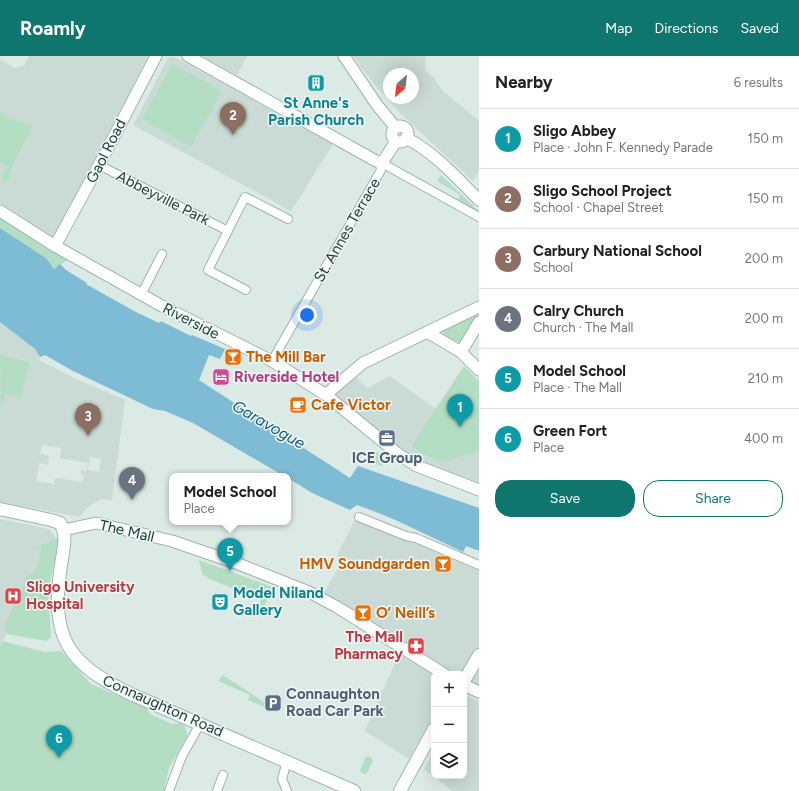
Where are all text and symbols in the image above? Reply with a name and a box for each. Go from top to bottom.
text: Roamly [20,17,86,40]
text: Map [605,20,633,37]
text: Directions [655,20,718,37]
text: Saved [740,20,779,37]
north arrow [383,68,419,104]
text: Nearby [495,72,553,92]
building icon: St Anne's Parish Church [306,73,326,93]
text: 6 results [734,75,783,90]
place label: St Anne's Parish Church [268,94,364,129]
pin: 2 [220,102,246,135]
street label: Gaol Road [82,116,130,186]
text: Sligo Abbey [533,122,616,140]
text: 1 [505,131,511,146]
text: 150 m [748,131,783,146]
text: Place · John F. Kennedy Parade [533,140,713,155]
street label: Abbeyville Park [114,167,213,229]
street label: St. Annes Terrace [310,175,384,285]
text: Sligo School Project [533,182,672,200]
text: 2 [504,191,512,206]
text: 150 m [748,191,783,206]
text: School · Chapel Street [533,200,663,215]
text: Carbury National School [533,242,702,260]
text: 3 [504,251,512,266]
text: 200 m [745,251,783,266]
text: School [533,260,573,275]
street label: Riverside [160,299,222,343]
text: Calry Church [533,302,624,320]
your location [297,305,317,325]
text: 4 [504,311,512,326]
text: 200 m [745,311,783,326]
text: Church · The Mall [533,320,633,335]
bar icon: The Mill Bar [223,347,243,367]
place label: The Mill Bar [246,348,326,366]
text: Model School [533,362,626,380]
hotel icon: Riverside Hotel [211,367,231,387]
place label: Riverside Hotel [234,368,339,386]
text: 5 [504,371,512,386]
text: 210 m [748,371,783,386]
text: Place · The Mall [533,380,622,395]
pin: 1 [447,394,473,427]
cafe icon: Cafe Victor [288,395,308,415]
water label: Garavogue [229,396,309,453]
place label: Cafe Victor [311,396,391,414]
pin: 3 [75,403,101,436]
text: Green Fort [533,422,607,440]
office icon: ICE Group [377,428,397,448]
text: 6 [504,431,512,446]
text: 400 m [744,431,783,446]
text: Place [533,440,564,455]
place label: ICE Group [352,449,422,467]
pin: 4 [119,467,145,500]
popup [169,473,291,525]
button: Save [495,480,635,517]
button: Share [643,480,783,517]
text: Model School [183,483,277,501]
text: Place [183,501,215,516]
street label: The Mall [98,516,156,546]
pin: 5 [217,538,243,571]
bar icon: HMV Soundgarden [433,554,453,574]
place label: HMV Soundgarden [299,555,430,573]
place label: Sligo University Hospital [26,578,135,613]
place label: Model Niland Gallery [233,584,324,619]
hospital icon: Sligo University Hospital [3,586,23,606]
theatre icon: Model Niland Gallery [210,592,230,612]
bar icon: O’ Neill’s [353,603,373,623]
place label: O’ Neill’s [376,604,435,622]
place label: The Mall Pharmacy [334,628,403,663]
pharmacy icon: The Mall Pharmacy [406,636,426,656]
street label: Connaughton Road [100,671,226,741]
map controls [431,671,467,779]
button: + [431,671,467,707]
place label: Connaughton Road Car Park [286,685,384,720]
parking icon: Connaughton Road Car Park [263,693,283,713]
button: − [431,707,467,743]
pin: 6 [46,725,72,758]
button: layers [431,743,467,779]

